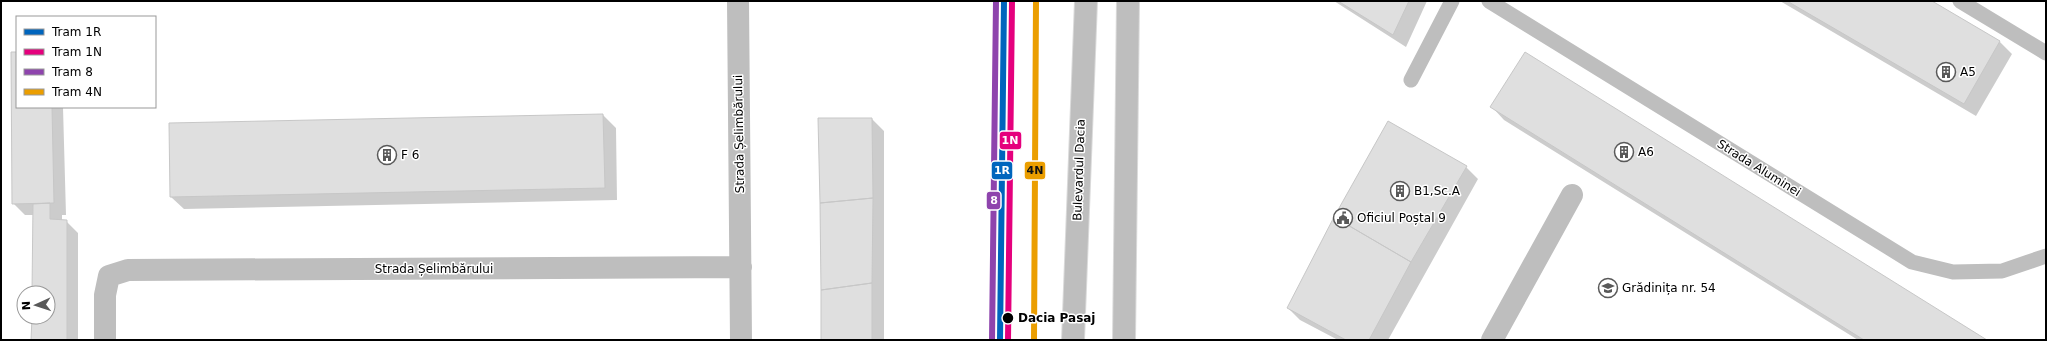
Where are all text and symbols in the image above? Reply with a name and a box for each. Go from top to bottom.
legend [16,16,156,108]
text: Tram 1R [51,25,101,39]
text: Tram 1N [51,45,102,59]
building icon: A5 [1935,61,1957,83]
text: Tram 8 [51,65,93,79]
place label: A5 [1960,65,1976,79]
street label: Strada Șelimbărului [731,75,747,193]
text: Tram 4N [51,85,102,99]
street label: Bulevardul Dacia [1070,119,1088,221]
line badge: 1N [999,131,1022,150]
text: 1N [1002,134,1018,147]
street label: Strada Aluminei [1715,137,1803,199]
building icon: A6 [1613,141,1635,163]
building icon: F 6 [376,144,398,166]
place label: A6 [1638,145,1654,159]
place label: F 6 [401,148,419,162]
line badge: 1R [991,161,1013,180]
line badge: 4N [1024,161,1046,180]
text: 1R [994,164,1011,177]
text: 4N [1027,164,1043,177]
building icon: B1,Sc.A [1389,180,1411,202]
place label: B1,Sc.A [1414,184,1461,198]
line badge: 8 [986,191,1001,210]
text: 8 [990,194,998,207]
public building icon: Oficiul Poștal 9 [1332,207,1354,229]
place label: Oficiul Poștal 9 [1357,211,1446,225]
street label: Strada Șelimbărului [375,262,493,276]
school or university icon: Grădinița nr. 54 [1597,277,1619,299]
place label: Grădinița nr. 54 [1622,281,1716,295]
north arrow [16,285,56,325]
text: N [20,301,33,310]
marker: Dacia Pasaj [1001,311,1015,325]
place label: Dacia Pasaj [1018,311,1095,325]

